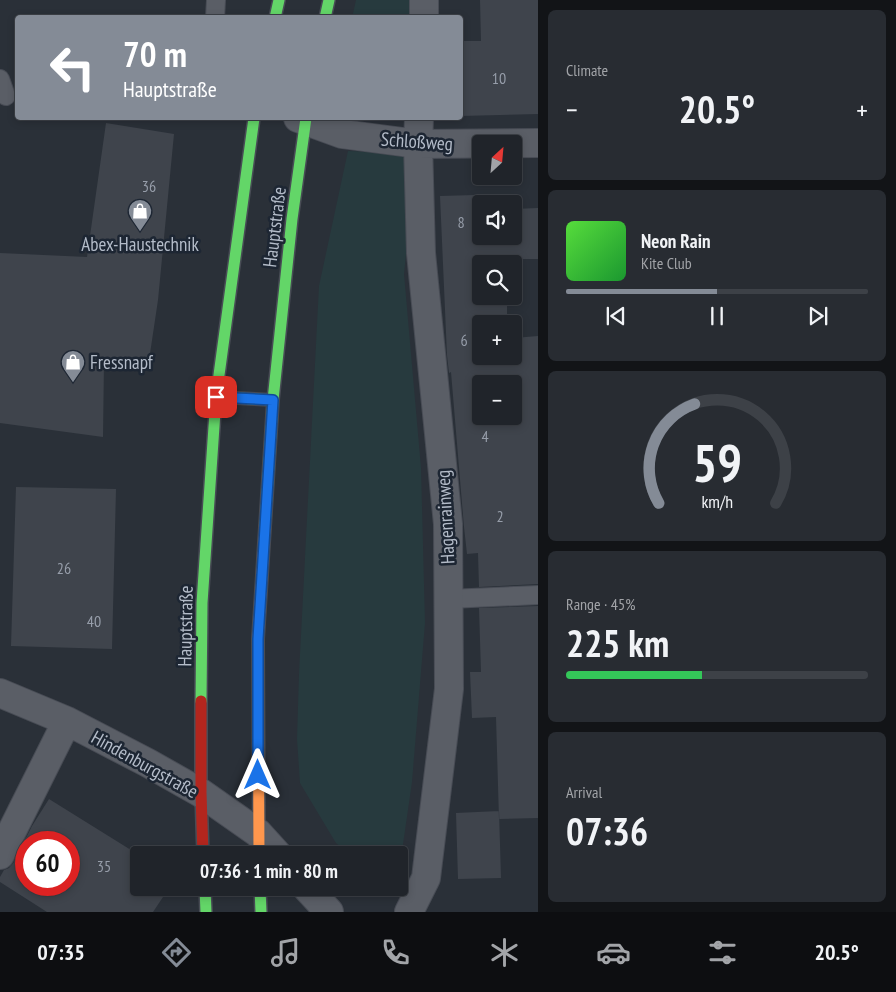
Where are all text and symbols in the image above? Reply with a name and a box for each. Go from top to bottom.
text: 70 m [123,31,187,77]
icon: left [40,35,105,100]
text: Climate [566,60,608,80]
house number: 10 [492,68,506,88]
text: Hauptstraße [123,75,217,103]
text: 20.5° [679,84,755,133]
text: − [566,91,578,128]
text: + [856,91,868,128]
street label: Schloßweg [380,127,454,155]
north arrow [472,135,522,185]
map controls [472,135,522,425]
house number: 36 [142,176,156,196]
street label: Hauptstraße [257,185,291,269]
button: sound [472,195,522,245]
shop icon: Abex-Haustechnik [127,198,153,232]
house number: 8 [457,212,465,232]
text: Neon Rain [641,229,710,253]
place label: Abex-Haustechnik [81,232,199,256]
text: Kite Club [641,253,692,273]
button: search [472,255,522,305]
icon: previous [602,302,630,330]
icon: pause [703,302,731,330]
icon: next [804,302,832,330]
button: + [472,315,522,365]
house number: 6 [460,330,468,350]
shop icon: Fressnapf [60,349,86,383]
place label: Fressnapf [90,350,154,374]
button: − [472,375,522,425]
pin [195,376,237,418]
icon: arrive [202,383,230,411]
house number: 4 [481,426,489,446]
text: 59 [692,429,742,496]
street label: Hagenrainweg [431,469,459,565]
text: km/h [701,490,733,513]
house number: 2 [496,506,504,526]
house number: 26 [57,558,71,578]
street label: Hauptstraße [172,585,198,667]
text: Range · 45% [566,594,635,614]
house number: 40 [87,611,101,631]
text: 225 km [566,618,669,667]
street label: Hindenburgstraße [87,725,203,803]
position arrow [231,748,283,800]
text: Arrival [566,782,602,802]
text: 07:36 [566,806,648,855]
speed limit sign: 60 [15,831,80,896]
house number: 35 [97,856,111,876]
text: 07:36 · 1 min · 80 m [200,859,338,883]
icon: directions [159,935,194,970]
icon: music [268,935,303,970]
icon: phone [378,935,413,970]
icon: climate [487,935,522,970]
icon: car [596,935,631,970]
icon: filters [705,935,740,970]
text: 07:35 [37,938,85,966]
text: 20.5° [815,938,859,966]

